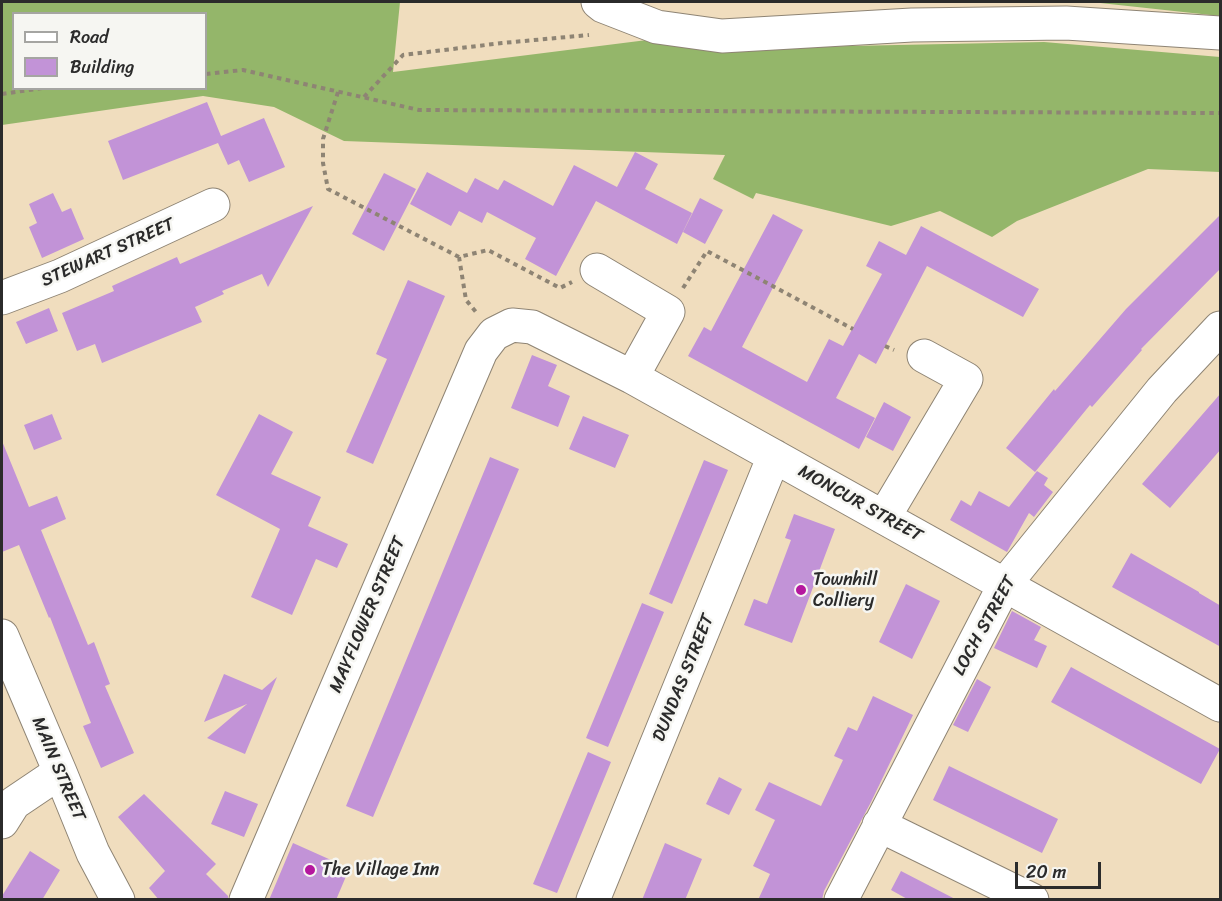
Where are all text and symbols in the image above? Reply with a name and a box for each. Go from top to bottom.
legend [12,12,207,90]
text: Road [70,21,109,53]
text: Building [70,51,134,83]
street label: STEWART STREET [38,214,178,292]
street label: MONCUR STREET [794,461,926,547]
street label: MAYFLOWER STREET [325,534,411,696]
place label: Townhill Colliery [813,569,877,612]
street label: LOCH STREET [949,573,1021,679]
marker: Townhill Colliery [794,583,808,597]
street label: DUNDAS STREET [649,611,719,745]
street label: MAIN STREET [26,714,90,824]
scale bar [1018,850,1104,888]
text: 20 m [1026,856,1066,888]
place label: The Village Inn [322,859,439,881]
marker: The Village Inn [303,863,317,877]

